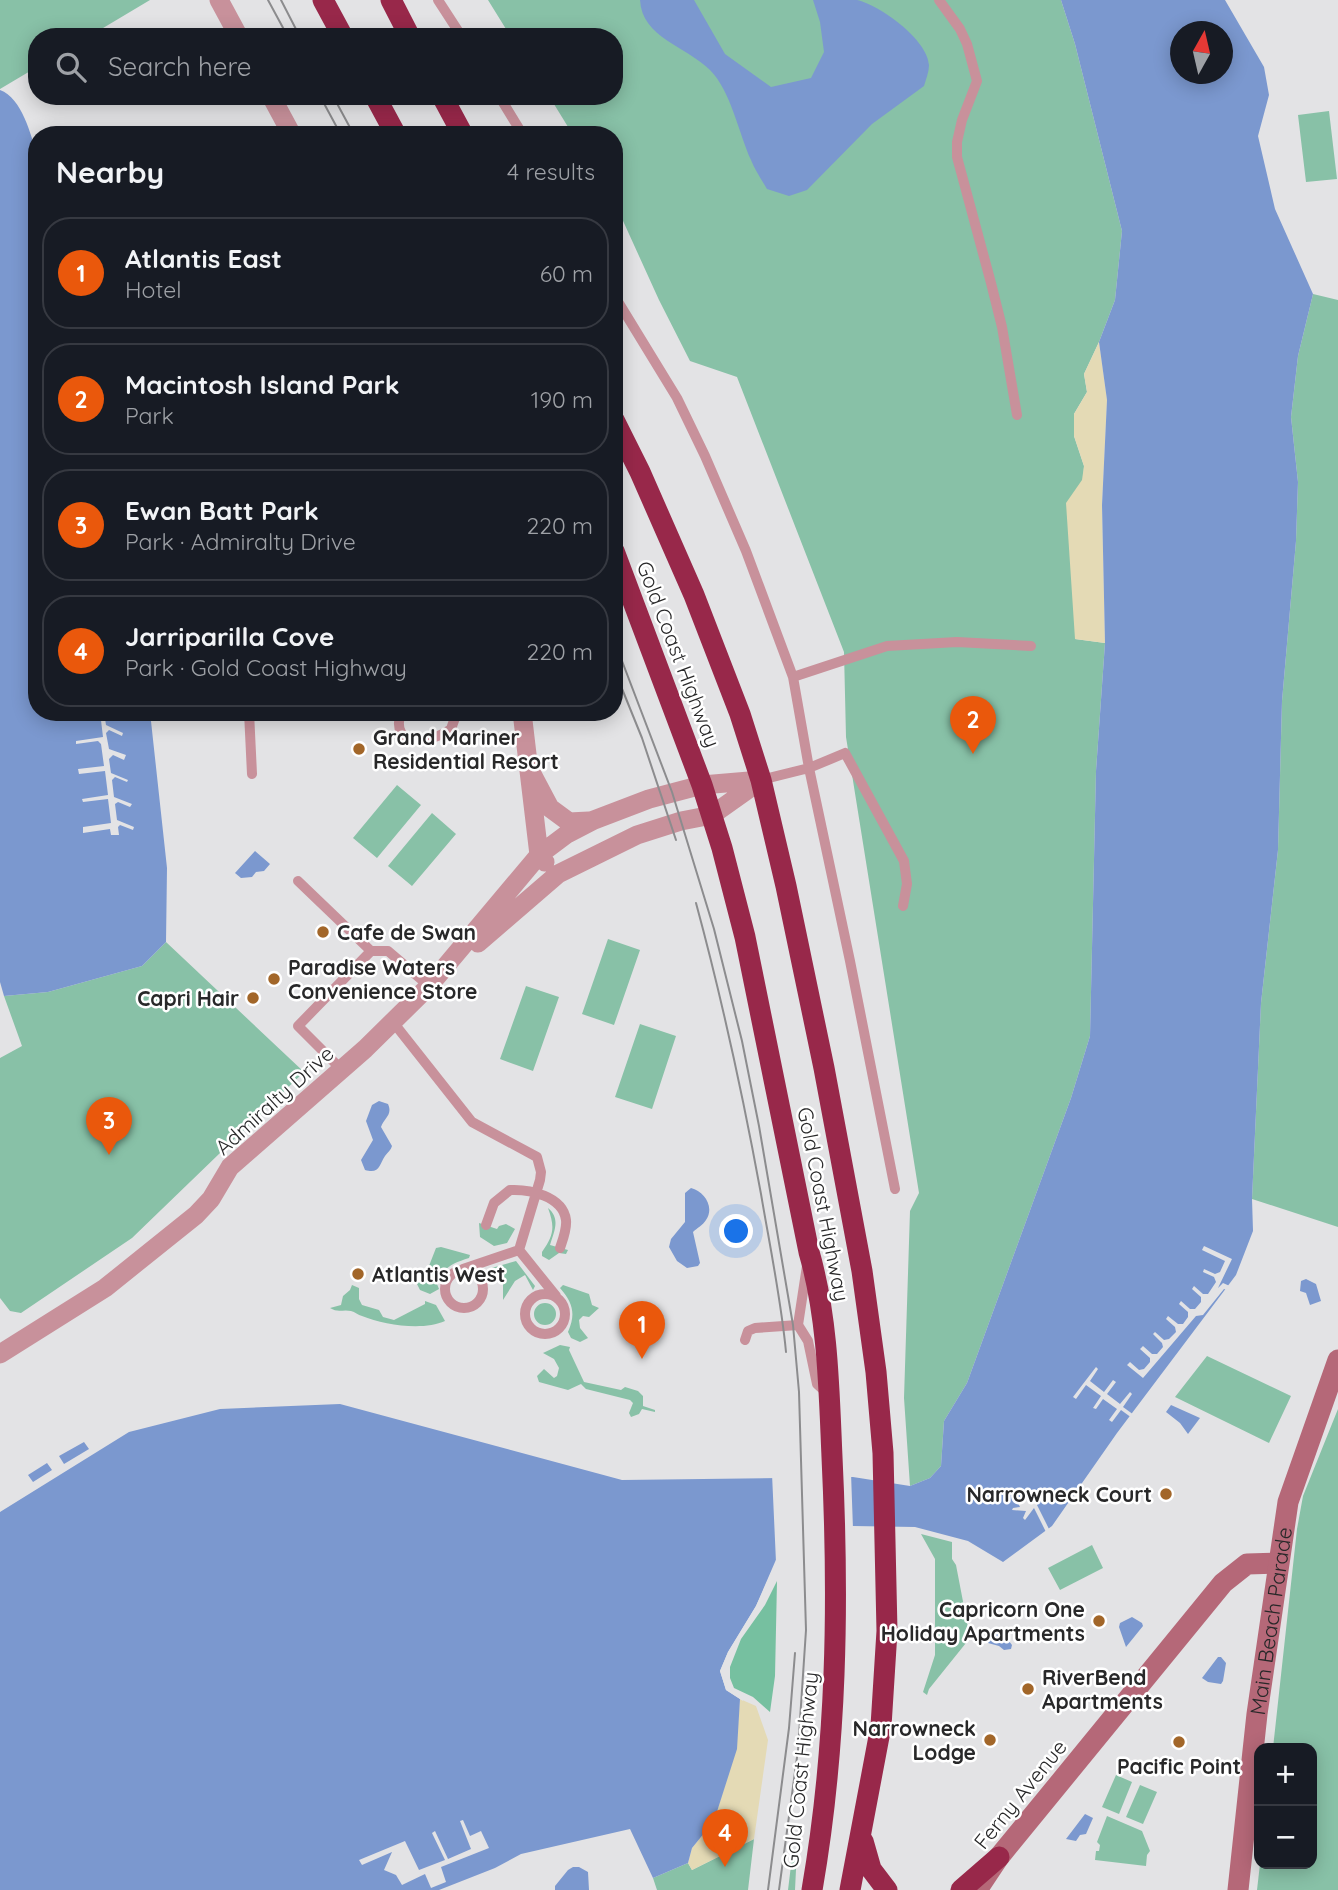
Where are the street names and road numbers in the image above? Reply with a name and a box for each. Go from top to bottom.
street label: Gold Coast Highway [631,557,727,751]
street label: Admiralty Drive [209,1040,339,1160]
street label: Gold Coast Highway [792,1105,856,1303]
street label: Main Beach Parade [1244,1525,1297,1717]
street label: Gold Coast Highway [777,1671,823,1869]
street label: Ferny Avenue [968,1734,1072,1854]

